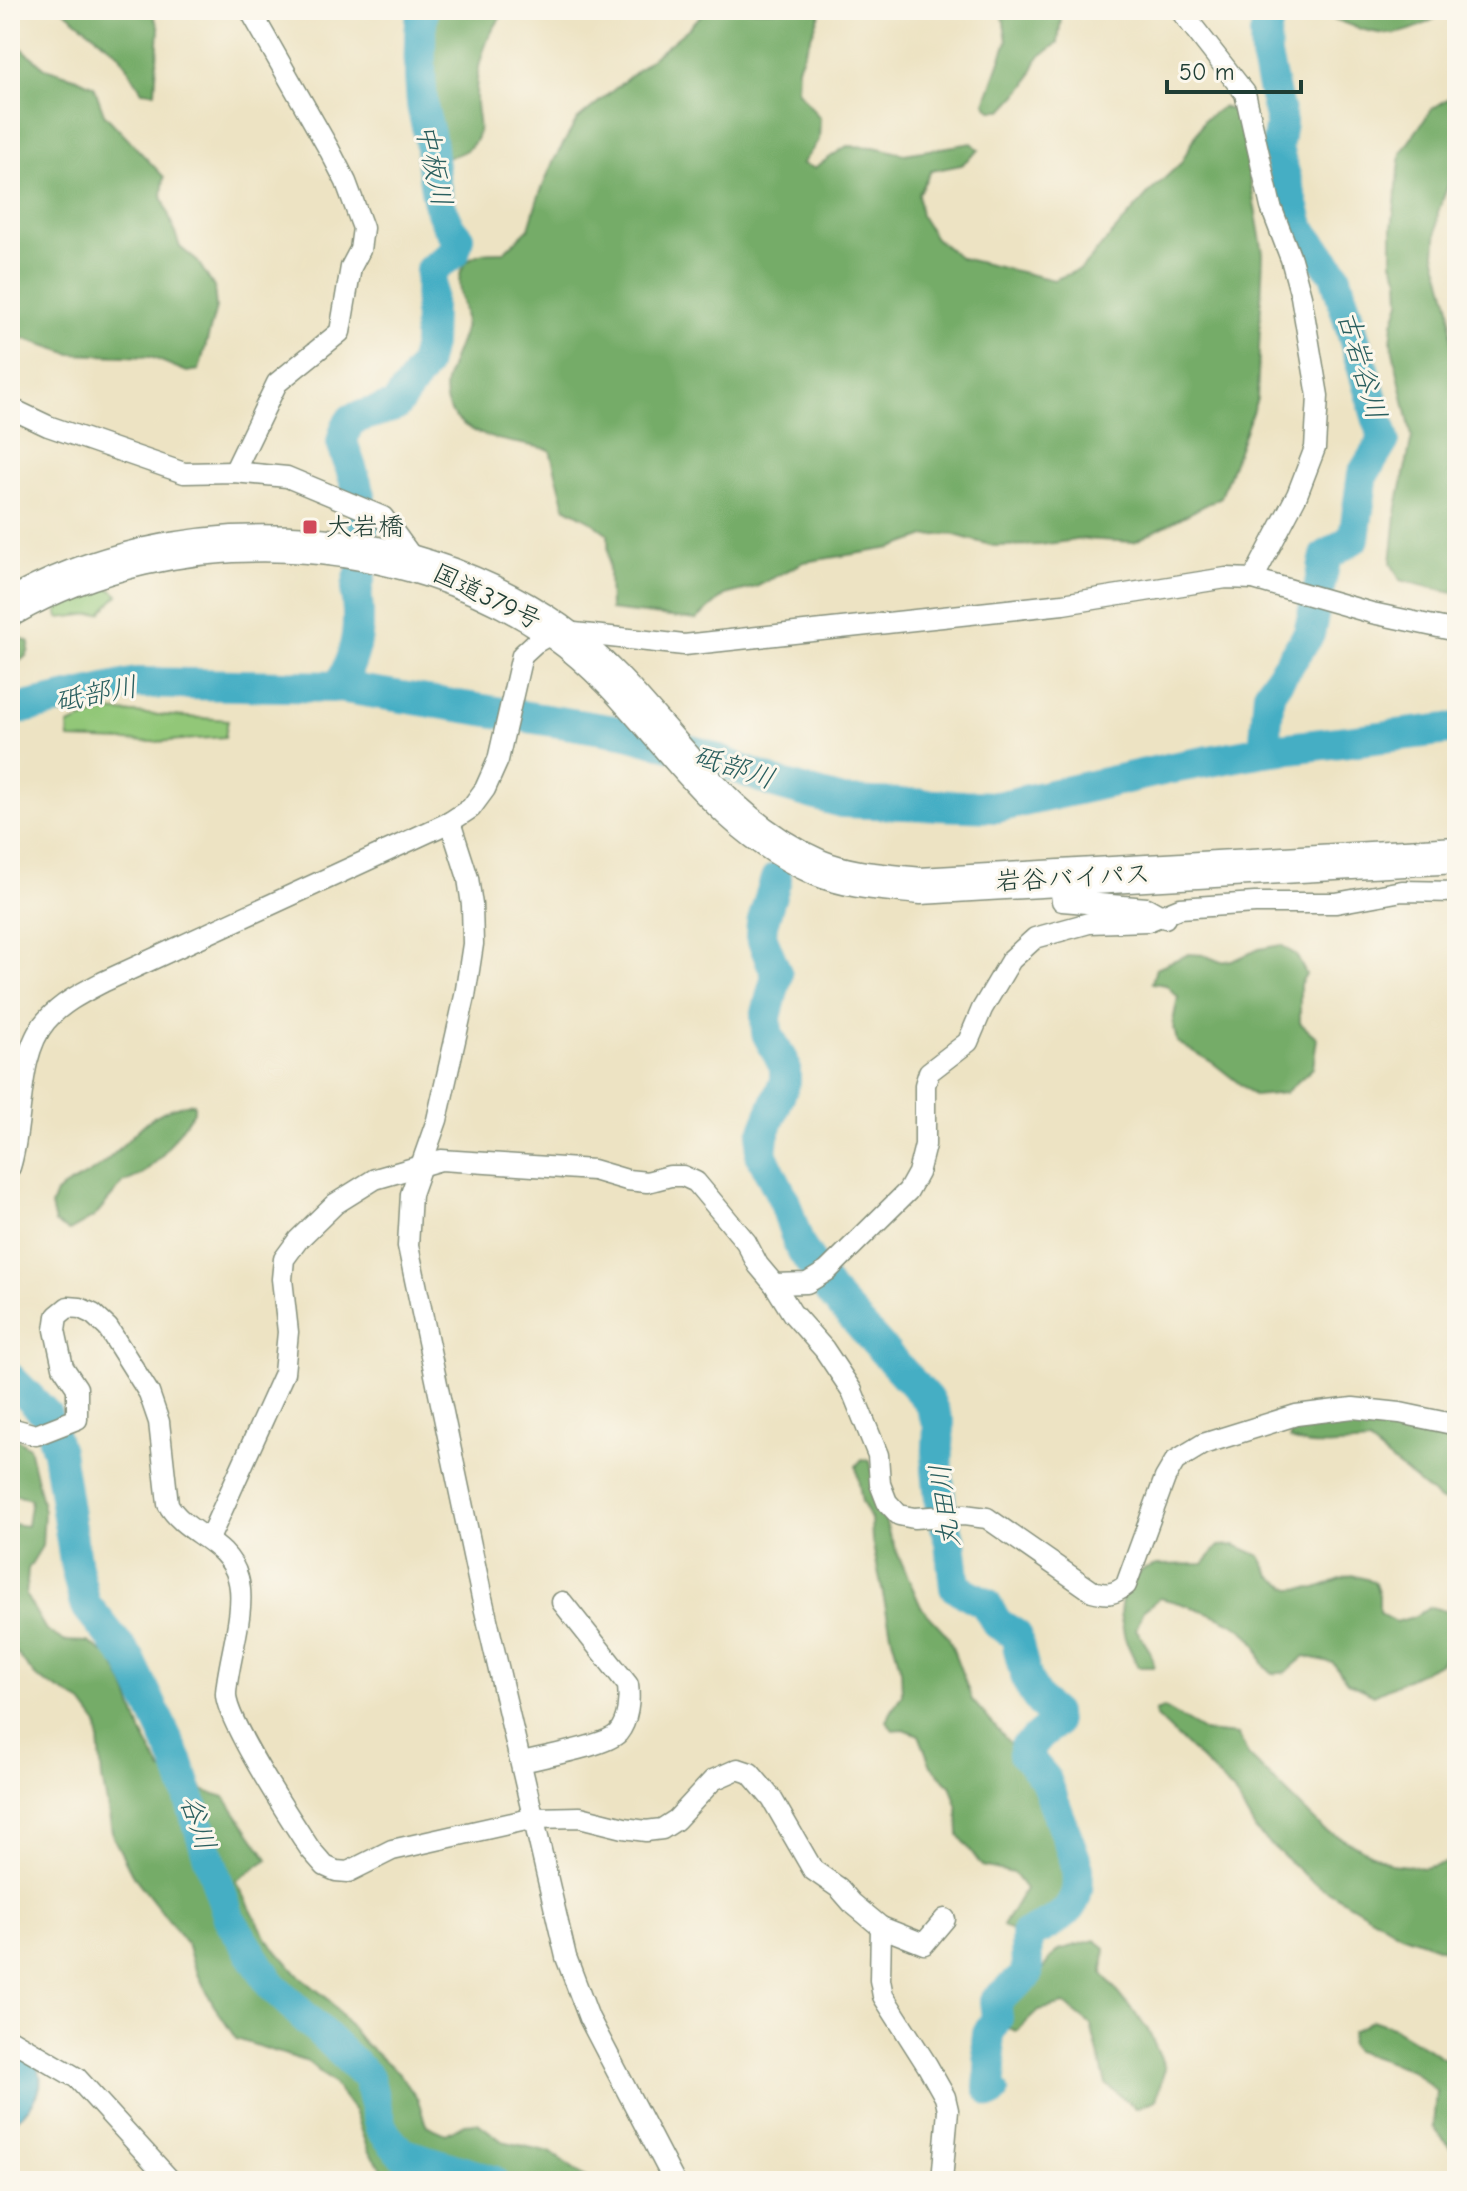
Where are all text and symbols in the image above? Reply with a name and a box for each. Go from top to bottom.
scale bar [1167,44,1301,94]
text: 50 m [1179,58,1235,86]
water label: 中板川 [410,121,458,209]
water label: 古岩谷川 [1331,307,1393,423]
place label: 大岩橋 [326,512,404,542]
marker: 大岩橋 [301,518,319,536]
street label: 国道379号 [428,558,546,636]
water label: 砥部川 [52,670,140,718]
water label: 砥部川 [689,739,779,795]
street label: 岩谷バイパス [995,859,1151,897]
water label: 丸田川 [924,1462,966,1550]
water label: 谷川 [174,1791,222,1855]

